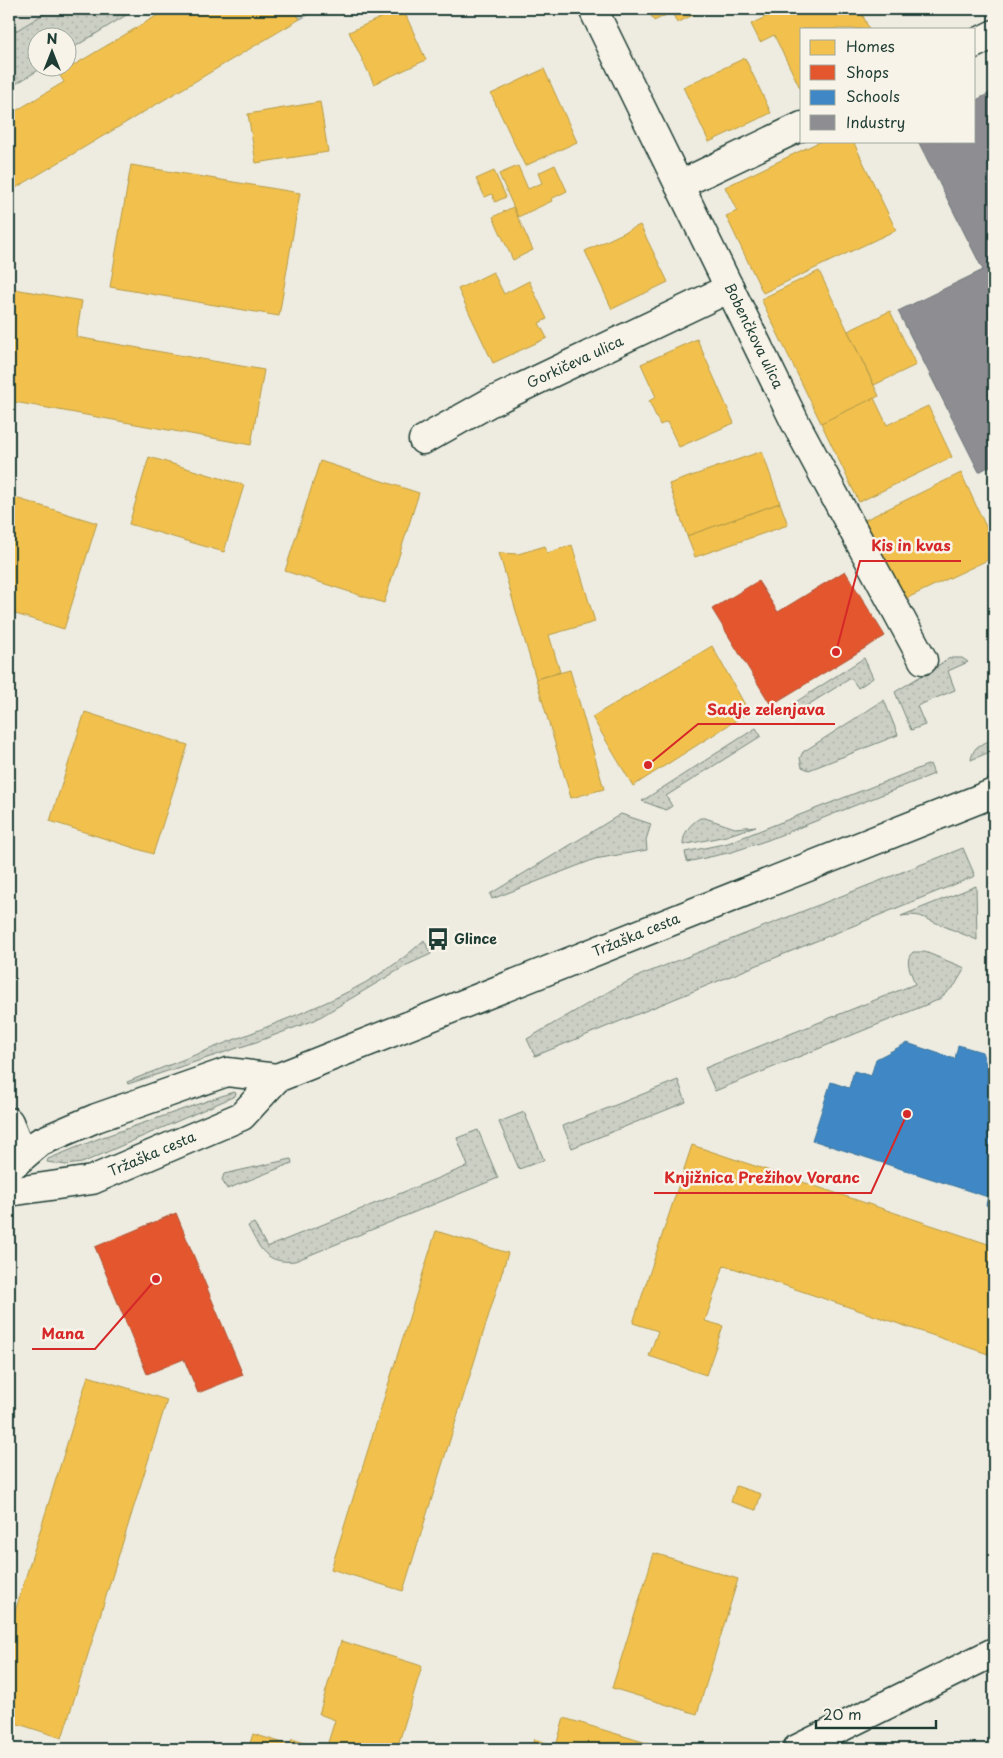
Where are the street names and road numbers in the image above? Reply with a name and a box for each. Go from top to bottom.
street label: Bobenčkova ulica [720,280,789,392]
street label: Gorkičeva ulica [523,330,627,393]
street label: Tržaška cesta [589,907,683,962]
street label: Tržaška cesta [105,1126,199,1181]

